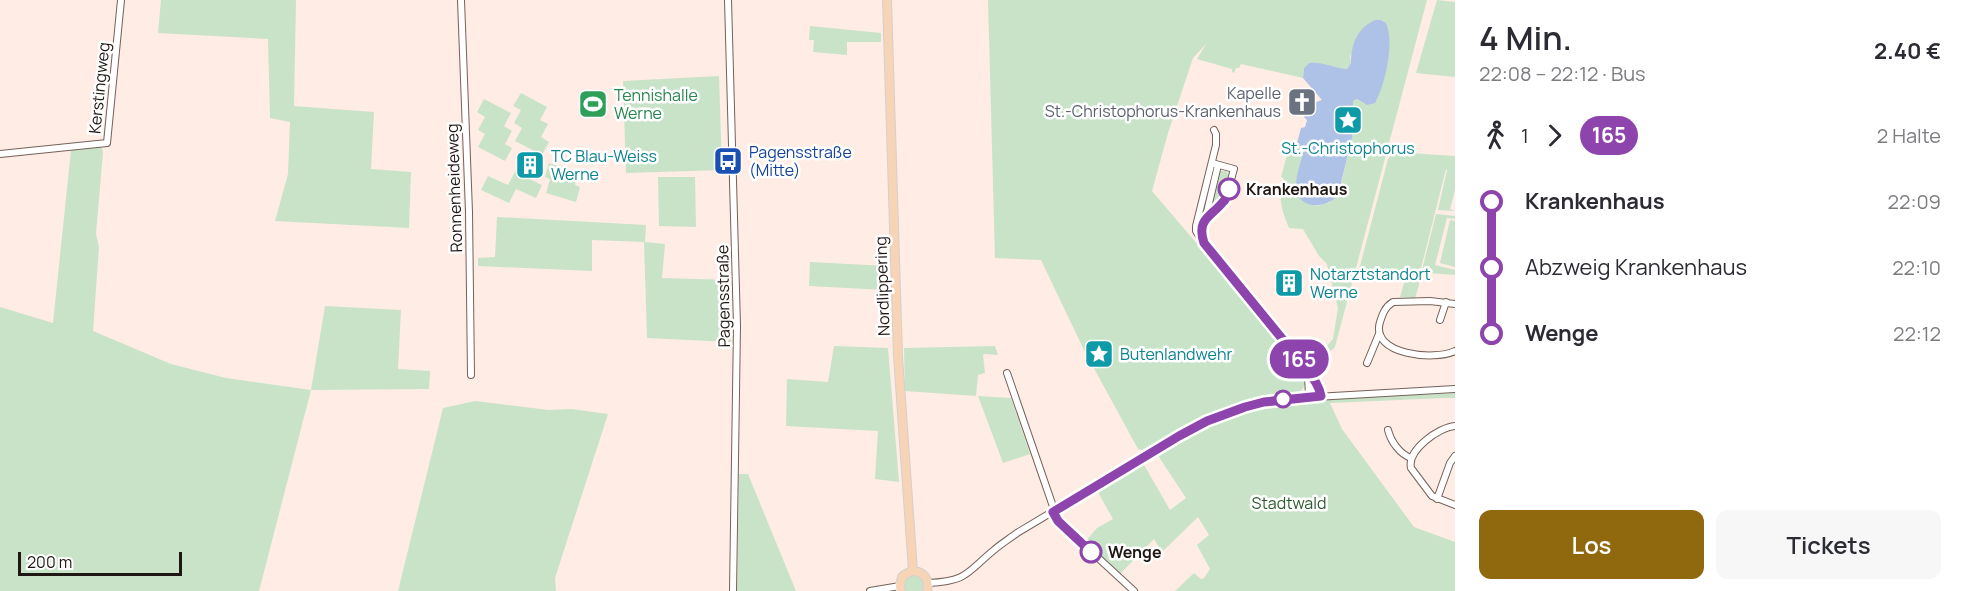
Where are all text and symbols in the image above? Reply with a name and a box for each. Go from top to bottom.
text: 4 Min. [1479,15,1572,60]
text: 2.40 € [1874,36,1941,66]
street label: Kerstingweg [83,41,115,135]
text: 22:08 – 22:12 · Bus [1479,60,1646,87]
place label: Kapelle St.-Christophorus-Krankenhaus [1045,82,1281,122]
place label: Tennishalle Werne [614,84,698,124]
church icon: Kapelle St.-Christophorus-Krankenhaus [1286,86,1318,118]
sports icon: Tennishalle Werne [577,88,609,120]
place icon: St.-Christophorus [1332,104,1364,136]
icon: walk [1479,119,1512,152]
icon: forward [1538,119,1571,152]
text: 165 [1592,121,1626,149]
text: 1 [1521,122,1529,149]
text: 2 Halte [1877,122,1941,149]
street label: Ronnenheideweg [441,123,467,253]
place label: St.-Christophorus [1281,137,1415,159]
place label: Pagensstraße (Mitte) [749,141,852,181]
place label: TC Blau-Weiss Werne [551,145,657,185]
bus stop icon: Pagensstraße (Mitte) [712,145,744,177]
building icon: TC Blau-Weiss Werne [514,149,546,181]
marker: Krankenhaus [1218,178,1240,200]
place label: Krankenhaus [1246,178,1348,200]
text: Krankenhaus [1525,186,1665,216]
text: 22:09 [1888,188,1941,215]
street label: Nordlippering [869,236,895,336]
street label: Pagensstraße [711,244,735,348]
text: Abzweig Krankenhaus [1525,252,1747,282]
text: 22:10 [1892,254,1941,281]
place label: Notarztstandort Werne [1310,263,1431,303]
building icon: Notarztstandort Werne [1273,267,1305,299]
text: Wenge [1525,318,1599,348]
text: 22:12 [1893,320,1941,347]
place icon: Butenlandwehr [1083,338,1115,370]
line badge: 165 [1264,340,1334,378]
place label: Butenlandwehr [1120,343,1232,365]
text: 165 [1282,345,1316,373]
unlabelled marker [1274,390,1292,408]
park label: Stadtwald [1252,492,1326,514]
button: Los [1479,510,1704,579]
button: Tickets [1716,510,1941,579]
marker: Wenge [1080,541,1102,563]
place label: Wenge [1108,541,1162,563]
scale bar [18,549,182,576]
text: 200 m [27,551,72,573]

